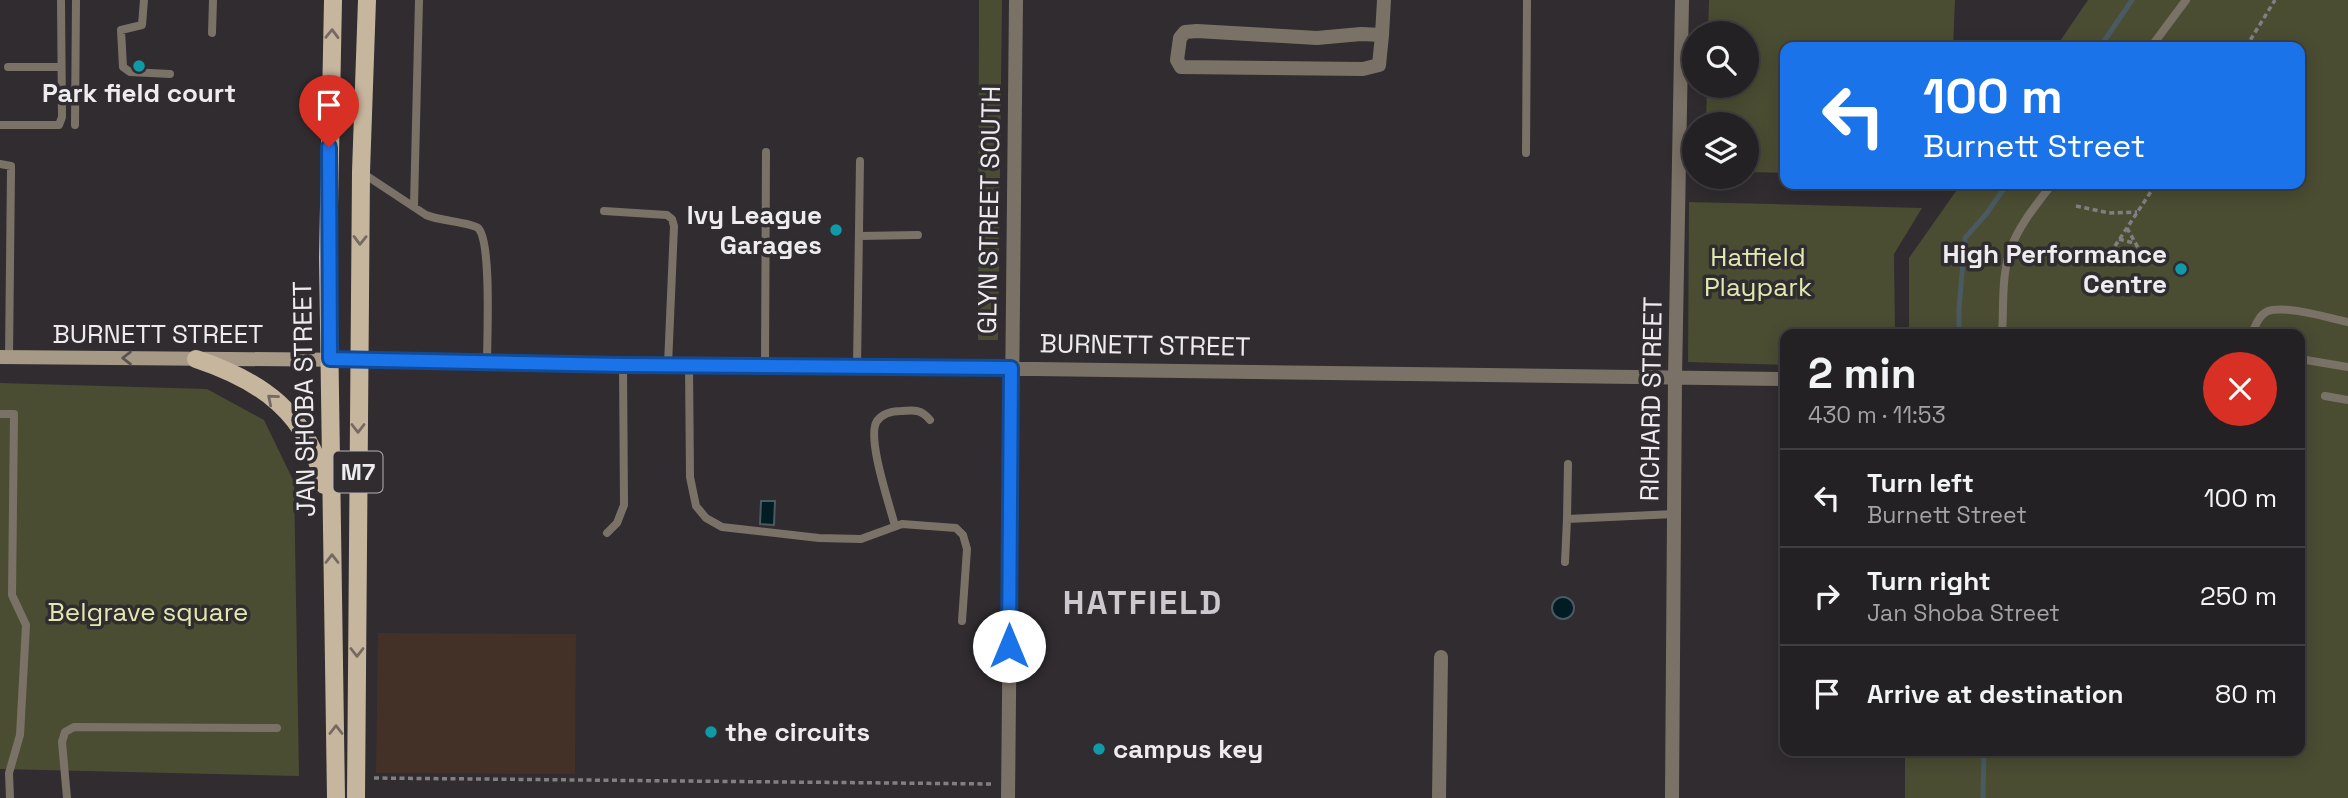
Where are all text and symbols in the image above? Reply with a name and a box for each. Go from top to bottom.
map controls [1682,21,1759,189]
button: search [1682,21,1759,98]
one-way arrow [324,28,340,38]
marker: Park field court [131,58,147,74]
text: 100 m [1923,65,2063,127]
icon: left [1808,70,1899,161]
pin [299,75,359,147]
place label: Park field court [42,76,236,110]
icon: arrive [310,86,348,124]
street label: GLYN STREET SOUTH [970,86,1008,334]
button: layers [1682,112,1759,189]
text: Burnett Street [1923,126,2145,166]
place label: Ivy League Garages [687,198,822,262]
marker: Ivy League Garages [828,222,844,238]
one-way arrow [352,236,368,246]
place label: High Performance Centre [1943,237,2167,301]
park label: Hatfield Playpark [1704,240,1812,304]
marker: High Performance Centre [2173,261,2189,277]
street label: JAN SHOBA STREET [285,281,323,517]
street label: RICHARD STREET [1632,296,1670,502]
street label: BURNETT STREET [53,317,263,351]
street label: BURNETT STREET [1039,326,1251,364]
text: 2 min [1808,347,1917,400]
one-way arrow [122,350,132,366]
button: close [2203,352,2277,426]
one-way arrow [267,395,280,407]
text: 430 m · 11:53 [1808,400,1946,430]
one-way arrow [350,424,366,434]
road number: M7 [334,452,382,492]
text: Turn left [1867,466,1974,500]
icon: left [1808,479,1846,517]
text: 100 m [2204,481,2277,515]
text: Burnett Street [1867,500,2027,530]
one-way arrow [324,553,340,563]
text: Turn right [1867,564,1991,598]
icon: right [1808,577,1846,615]
text: 250 m [2200,579,2277,613]
district label: HATFIELD [1063,582,1223,624]
park label: Belgrave square [48,595,248,629]
text: Jan Shoba Street [1867,598,2060,628]
position arrow [972,609,1046,683]
one-way arrow [349,647,365,658]
icon: arrive [1808,675,1846,713]
text: Arrive at destination [1867,677,2124,711]
text: 80 m [2215,677,2277,711]
place label: the circuits [725,715,870,749]
one-way arrow [328,724,344,735]
marker: the circuits [703,724,719,740]
place label: campus key [1113,732,1263,766]
marker: campus key [1091,741,1107,757]

